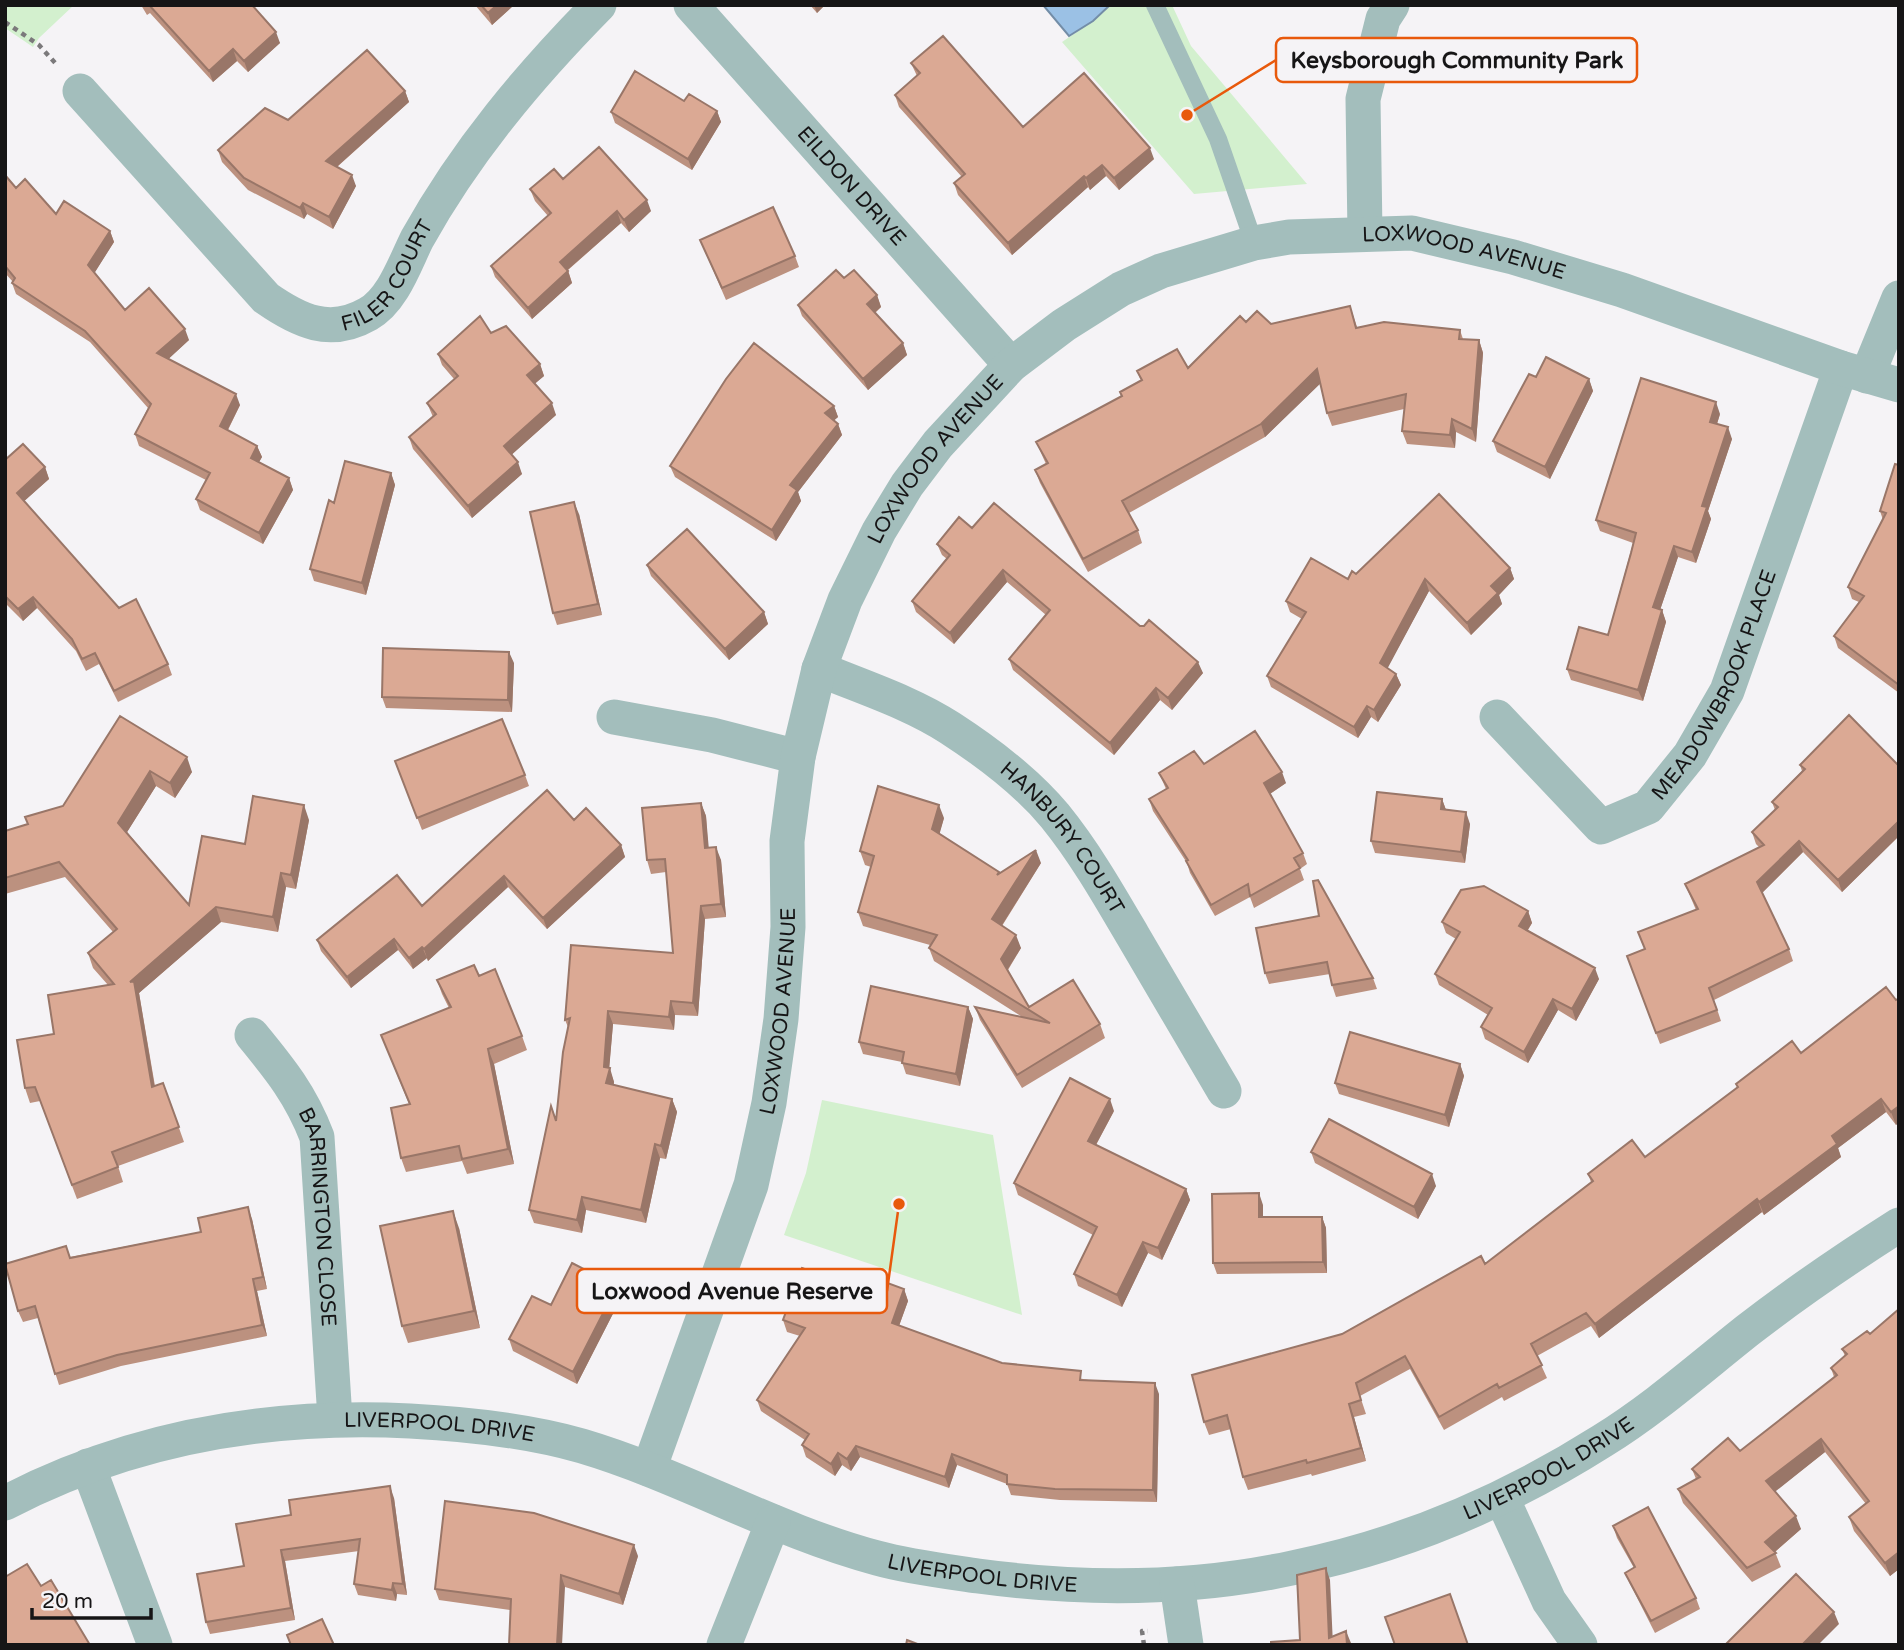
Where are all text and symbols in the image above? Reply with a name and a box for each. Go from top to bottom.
callout: Keysborough Community Park [1276,38,1637,82]
text: Keysborough Community Park [1291,47,1624,75]
street label: EILDON DRIVE [792,121,911,251]
street label: FILER COURT [338,215,438,337]
street label: LOXWOOD AVENUE [1362,220,1569,285]
street label: LOXWOOD AVENUE [863,370,1009,548]
street label: MEADOWBROOK PLACE [1647,567,1782,805]
street label: HANBURY COURT [995,757,1129,919]
street label: LOXWOOD AVENUE [755,908,801,1117]
street label: BARRINGTON CLOSE [293,1103,341,1327]
callout: Loxwood Avenue Reserve [577,1269,887,1313]
text: Loxwood Avenue Reserve [591,1278,873,1306]
street label: LIVERPOOL DRIVE [344,1408,537,1448]
street label: LIVERPOOL DRIVE [1459,1412,1639,1526]
street label: LIVERPOOL DRIVE [885,1549,1078,1598]
scale bar [32,1576,150,1620]
text: 20 m [42,1589,93,1614]

